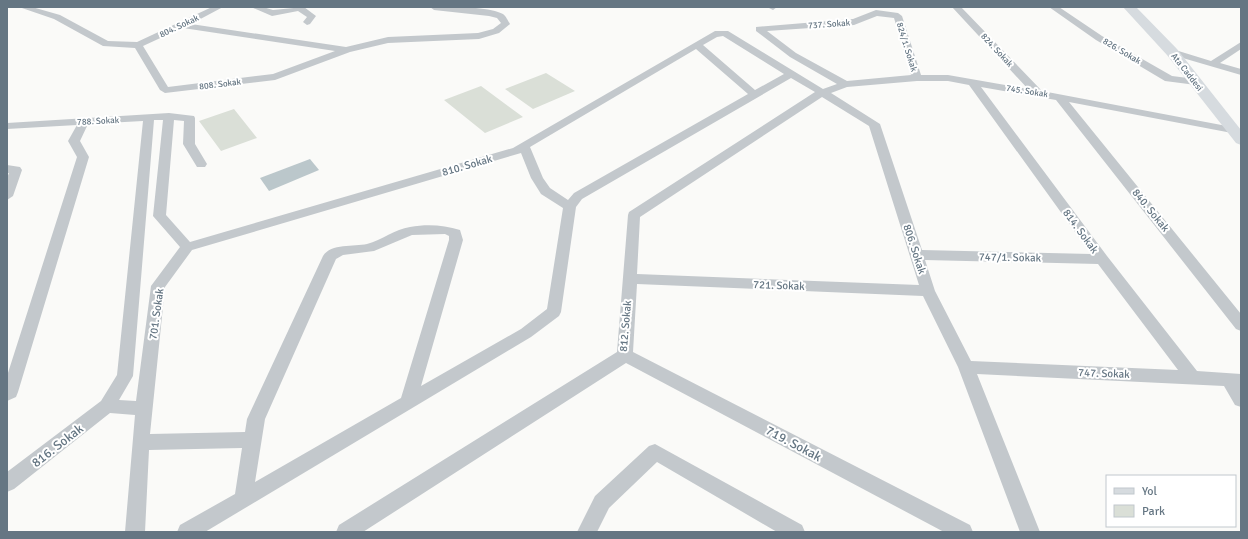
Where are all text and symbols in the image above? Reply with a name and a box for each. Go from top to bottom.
street label: 804. Sokak [158,12,201,40]
street label: 737. Sokak [808,18,851,31]
street label: 824/1. Sokak [894,21,919,74]
street label: 824. Sokak [978,31,1015,70]
street label: 826. Sokak [1101,36,1143,67]
street label: Ata Caddesi [1168,51,1205,94]
street label: 808. Sokak [198,76,242,93]
street label: 745. Sokak [1005,83,1049,100]
street label: 788. Sokak [77,115,120,128]
street label: 810. Sokak [441,152,494,179]
street label: 840. Sokak [1129,186,1172,235]
street label: 814. Sokak [1060,207,1101,256]
street label: 806. Sokak [900,223,929,276]
street label: 747/1. Sokak [979,250,1042,265]
street label: 721. Sokak [753,278,805,293]
street label: 701. Sokak [146,287,167,341]
street label: 812. Sokak [617,299,634,352]
street label: 747. Sokak [1078,366,1130,381]
street label: 816. Sokak [29,420,87,471]
street label: 719. Sokak [763,423,825,465]
legend [1106,475,1236,527]
text: Yol [1142,484,1158,499]
text: Park [1142,504,1165,519]

